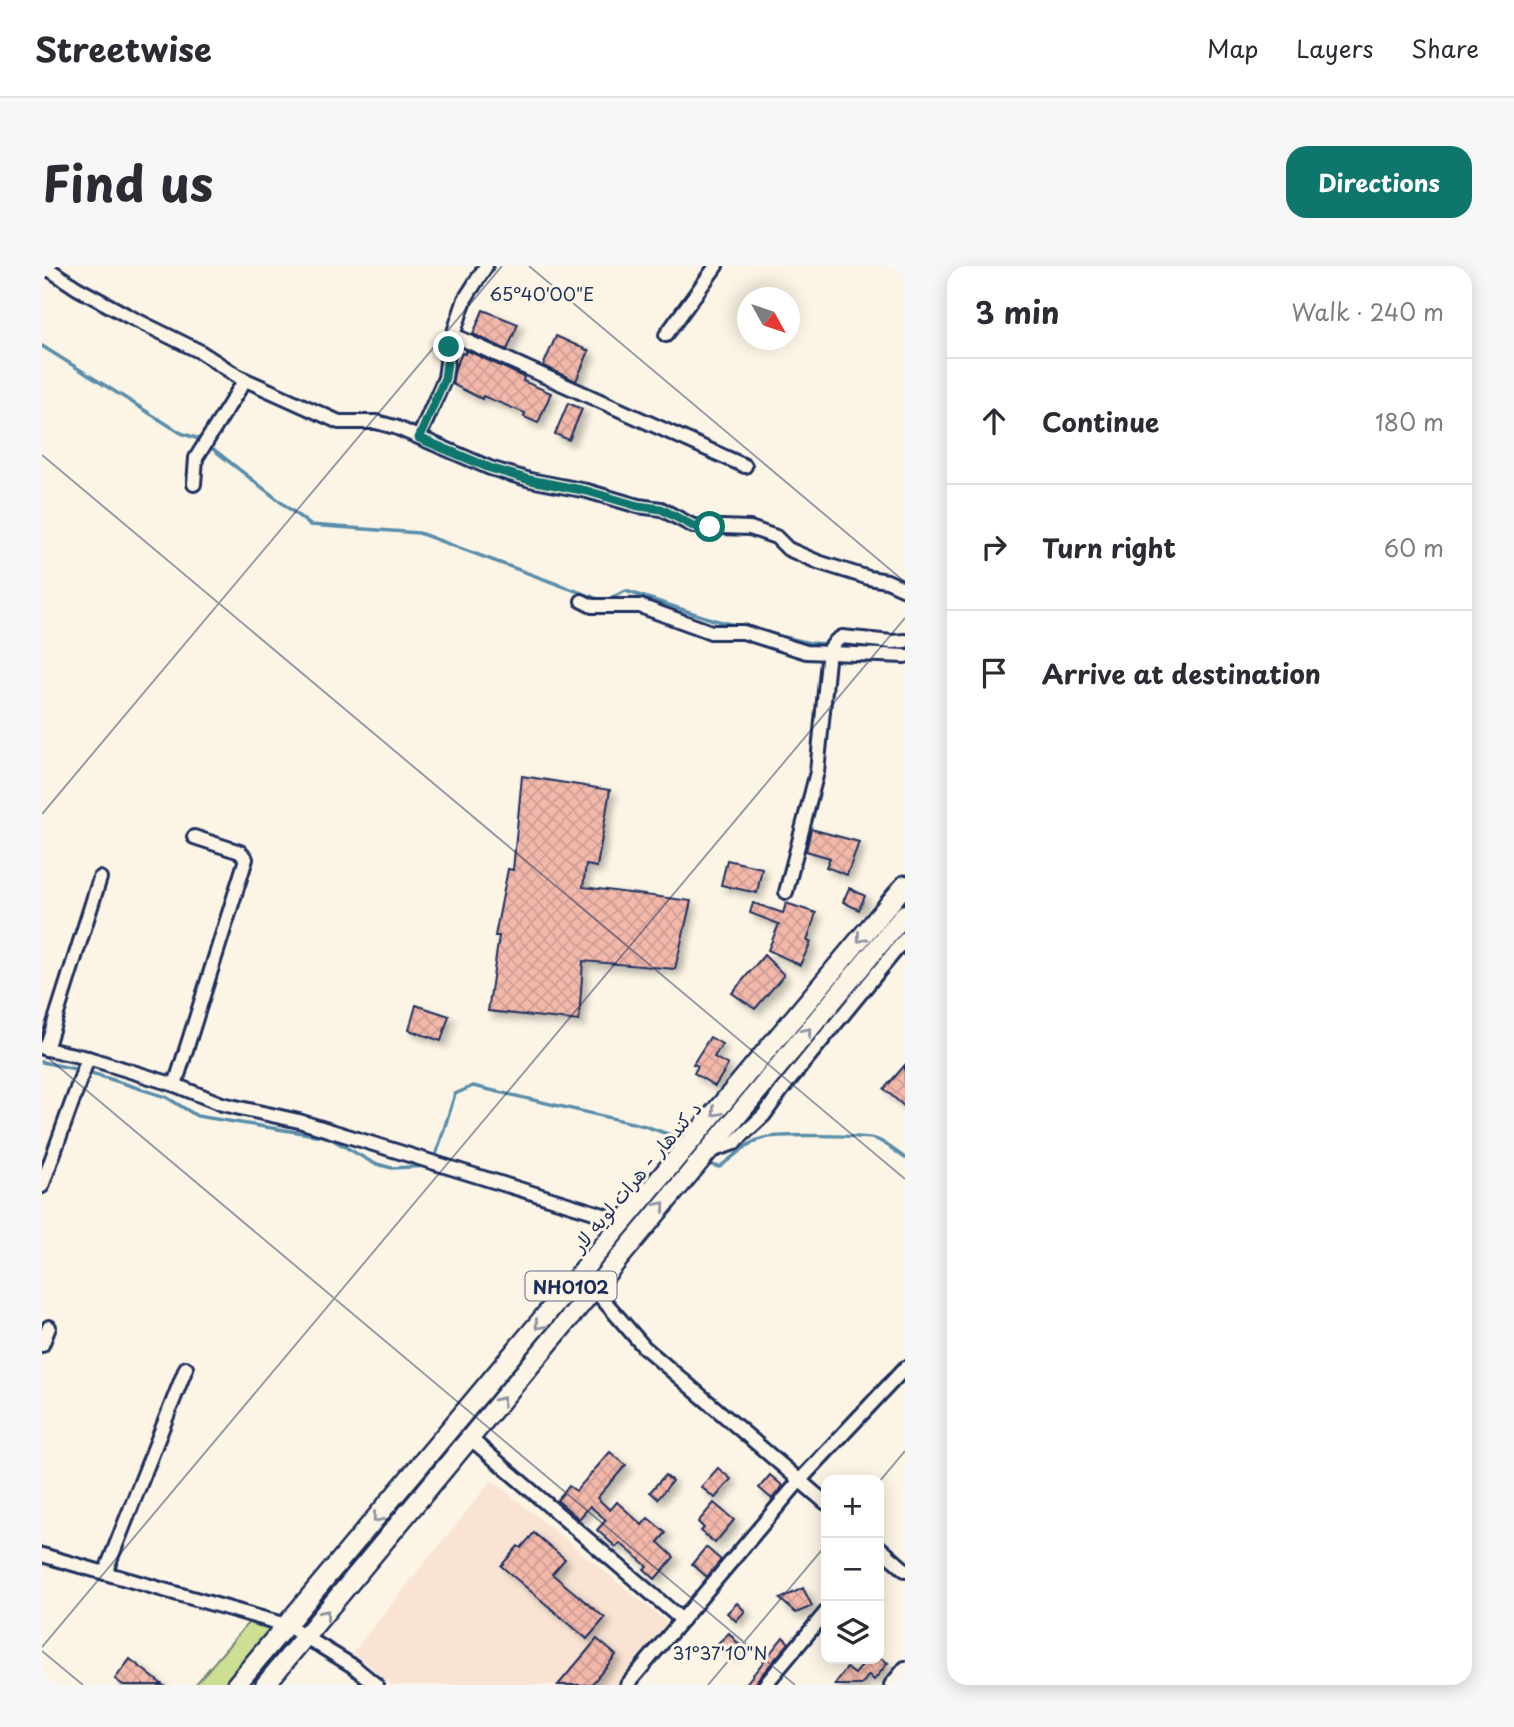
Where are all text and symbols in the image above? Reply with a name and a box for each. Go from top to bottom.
text: Streetwise [35,23,212,73]
text: Map [1207,30,1258,66]
text: Layers [1296,30,1373,66]
text: Share [1411,30,1479,66]
text: Find us [42,145,213,219]
button: Directions [1286,146,1472,218]
text: 65°40'00"E [490,280,594,307]
north arrow [737,287,800,350]
text: 3 min [975,289,1060,334]
text: Walk · 240 m [1292,294,1444,329]
route end [433,331,464,362]
icon: ahead [975,402,1013,440]
text: Continue [1042,402,1159,441]
text: 180 m [1375,404,1444,439]
route start [694,511,725,542]
icon: right [975,528,1013,566]
text: Turn right [1042,528,1176,567]
text: 60 m [1384,530,1444,565]
icon: arrive [975,654,1013,692]
text: Arrive at destination [1042,654,1321,693]
one-way arrow [857,930,870,942]
one-way arrow [799,1027,811,1040]
street label: د کندهار - هرات لويه لار [563,1095,707,1259]
one-way arrow [712,1104,724,1117]
one-way arrow [653,1201,665,1214]
road number: NH0102 [526,1272,616,1301]
one-way arrow [535,1316,547,1329]
one-way arrow [493,1397,506,1409]
map controls [821,1475,884,1664]
button: + [821,1475,884,1538]
one-way arrow [373,1509,385,1522]
button: − [821,1538,884,1601]
button: layers [821,1601,884,1664]
one-way arrow [317,1610,330,1622]
text: 31°37'10"N [673,1639,767,1666]

